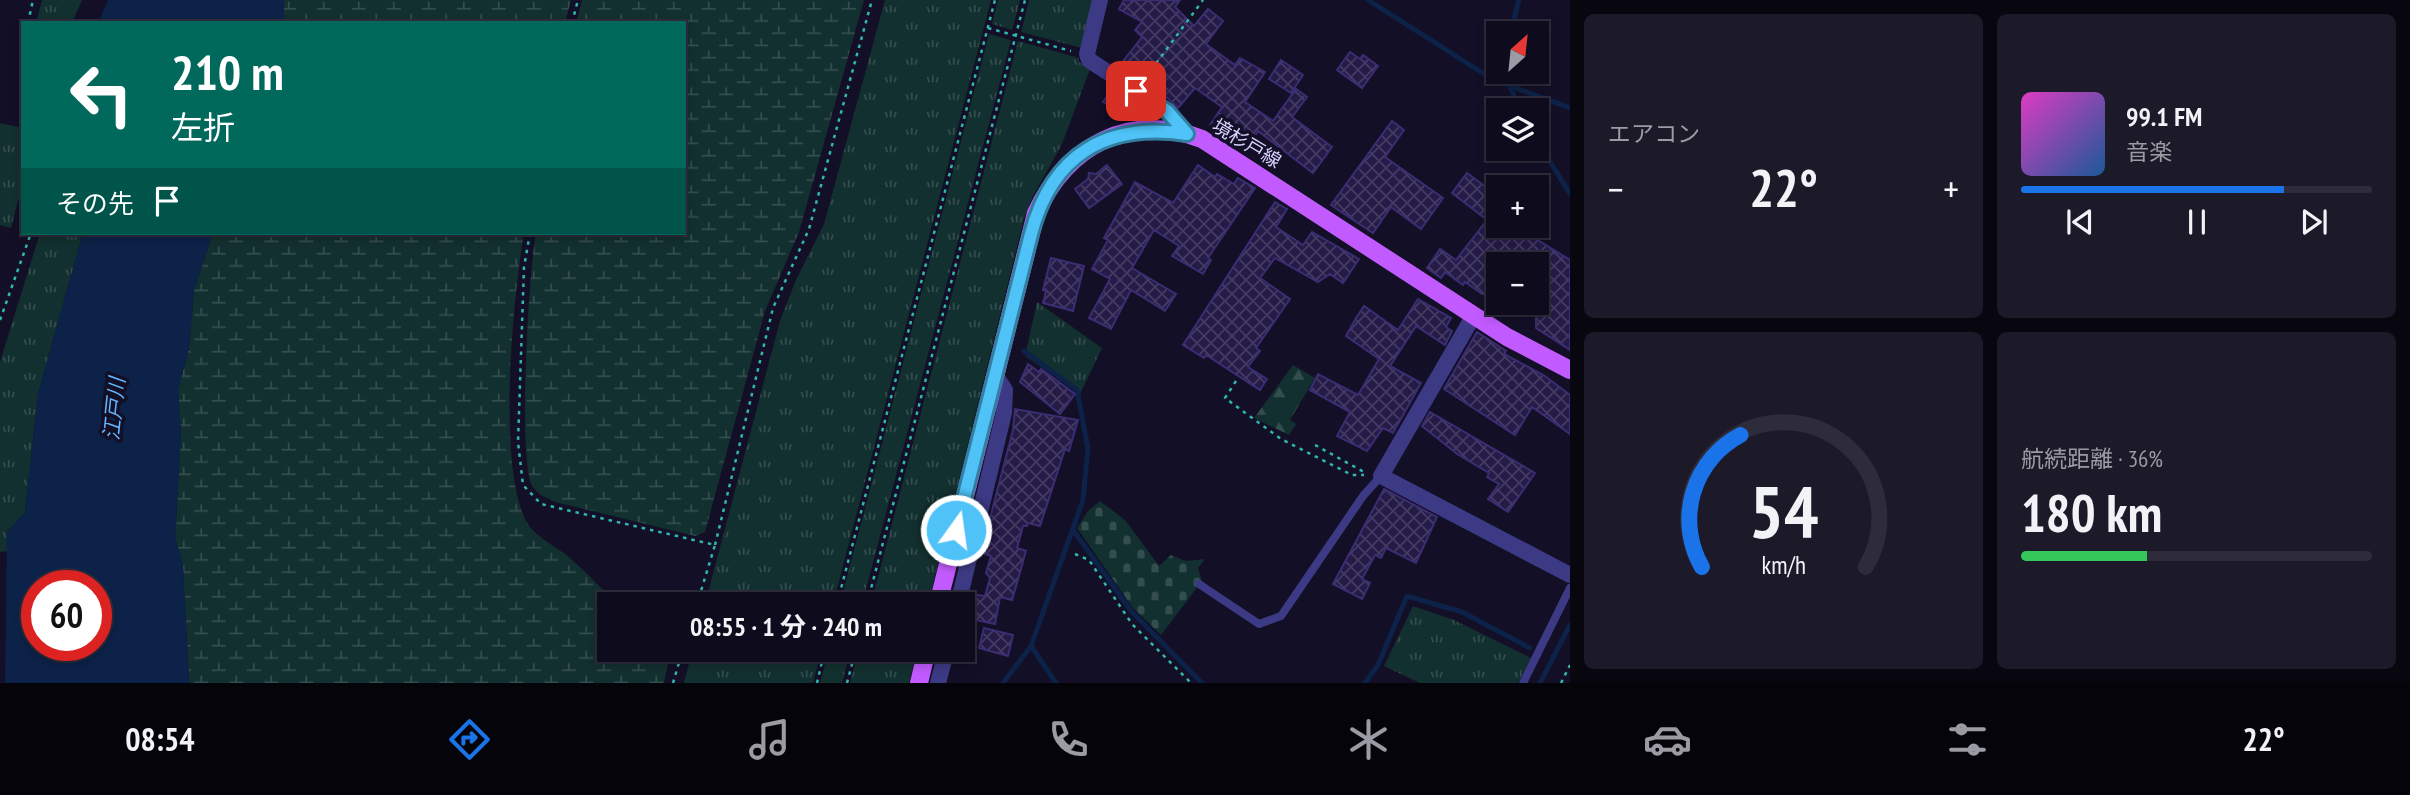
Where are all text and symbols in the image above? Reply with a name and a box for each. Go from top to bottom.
north arrow [1486,21,1549,84]
map controls [1486,21,1549,315]
text: 210 m [171,40,284,104]
icon: left [56,49,147,140]
pin [1106,61,1166,121]
icon: arrive [1117,72,1155,110]
button: layers [1486,98,1549,161]
text: 99.1 FM [2126,100,2202,133]
text: 左折 [171,106,235,148]
street label: 境杉戸線 [1208,113,1286,173]
text: エアコン [1608,119,1700,148]
text: 音楽 [2126,137,2172,166]
text: 22° [1749,154,1818,221]
text: − [1608,164,1624,213]
text: + [1943,164,1959,213]
button: + [1486,175,1549,238]
icon: arrive [148,182,186,220]
text: その先 [56,187,134,220]
icon: previous [2061,203,2099,241]
icon: pause [2178,203,2216,241]
icon: next [2295,203,2333,241]
button: − [1486,252,1549,315]
water label: 江戸川 [97,374,131,442]
text: 航続距離 · 36% [2021,444,2163,473]
text: 54 [1749,463,1818,557]
text: 180 km [2021,479,2162,546]
position arrow [919,493,993,567]
text: km/h [1761,548,1806,580]
speed limit sign: 60 [21,570,112,661]
text: 08:55 · 1 分 · 240 m [690,610,882,643]
icon: directions [445,715,494,764]
icon: music [745,715,794,764]
icon: phone [1044,715,1093,764]
icon: climate [1344,715,1393,764]
icon: car [1643,715,1692,764]
icon: filters [1943,715,1992,764]
text: 08:54 [125,718,195,760]
text: 22° [2242,718,2285,760]

